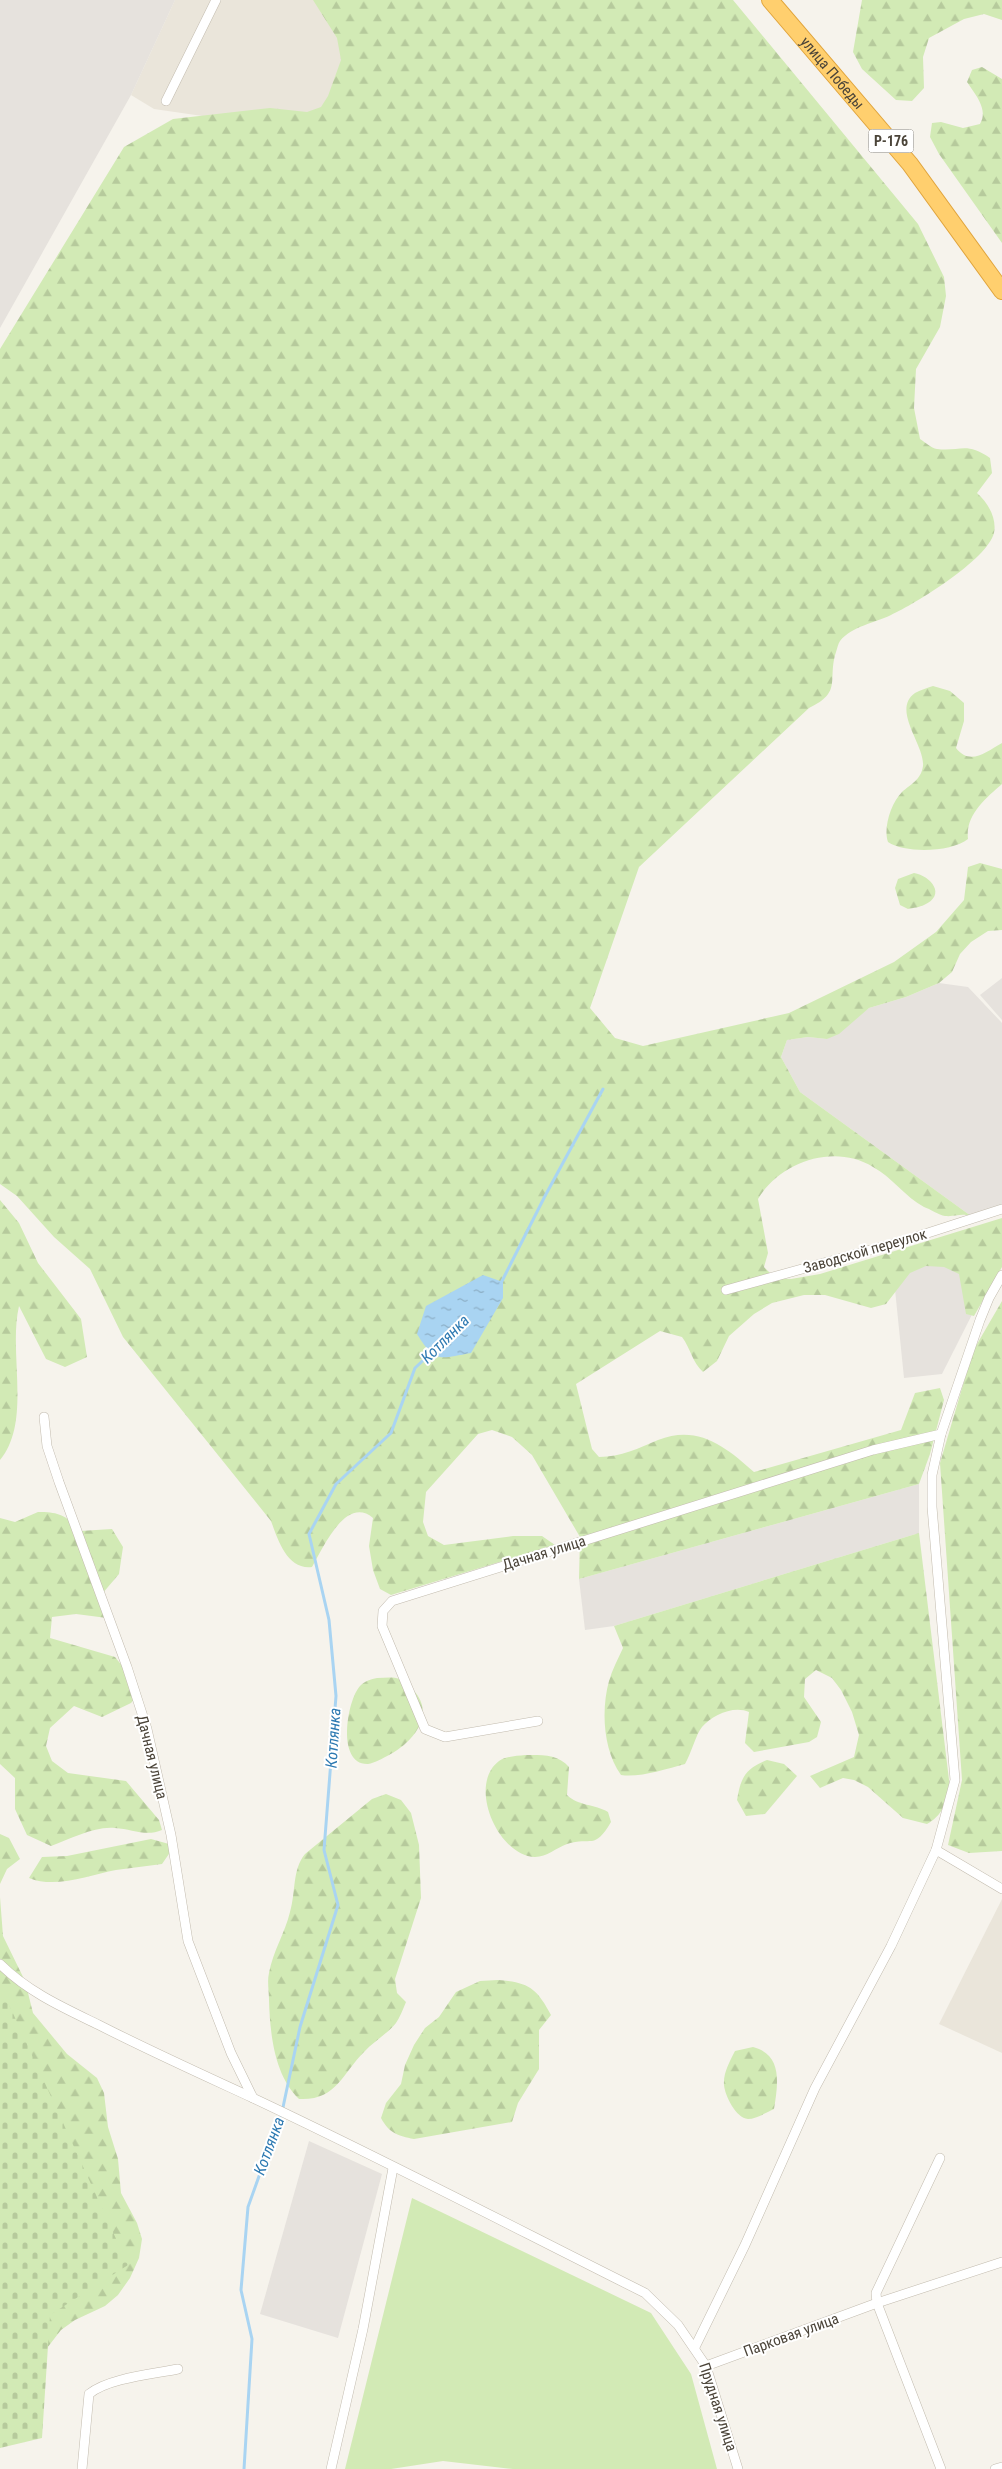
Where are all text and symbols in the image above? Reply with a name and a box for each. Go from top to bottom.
street label: улица Победы [797,33,868,113]
road number: Р-176 [868,130,914,152]
street label: Заводской переулок [801,1225,929,1277]
water label: Котлянка [417,1311,473,1367]
street label: Дачная улица [500,1532,588,1574]
water label: Котлянка [321,1707,345,1769]
street label: Дачная улица [133,1713,171,1801]
water label: Котлянка [250,2114,288,2178]
street label: Парковая улица [741,2309,841,2361]
street label: Прудная улица [695,2360,741,2454]

